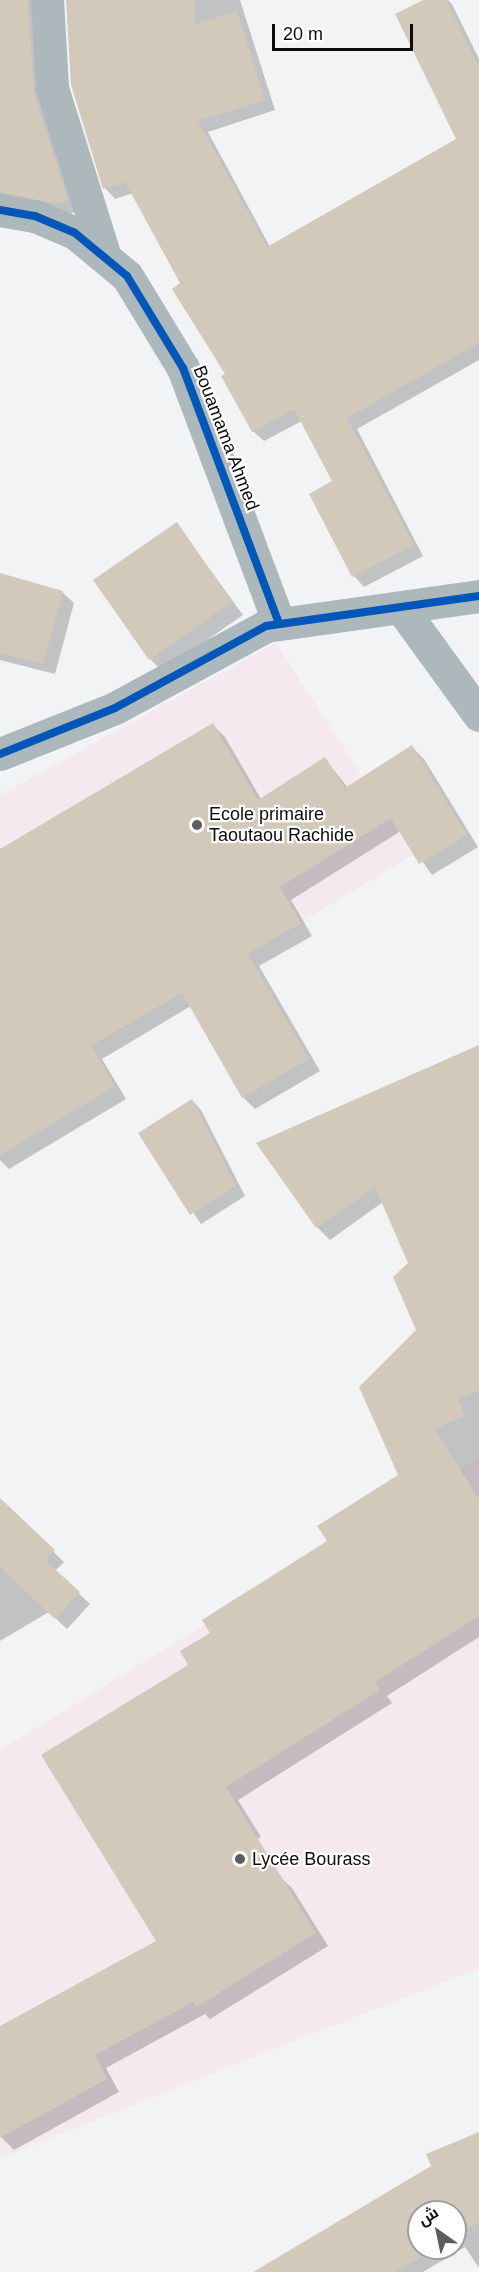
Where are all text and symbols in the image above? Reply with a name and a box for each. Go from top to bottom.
scale bar [275,12,416,50]
text: 20 m [283,24,323,44]
street label: Bouamama Ahmed [188,362,264,514]
place label: Ecole primaire Taoutaou Rachide [209,804,354,846]
marker: Ecole primaire Taoutaou Rachide [190,818,204,832]
place label: Lycée Bourass [252,1848,370,1870]
marker: Lycée Bourass [233,1852,247,1866]
north arrow [407,2200,467,2260]
text: ش [415,2203,441,2229]

